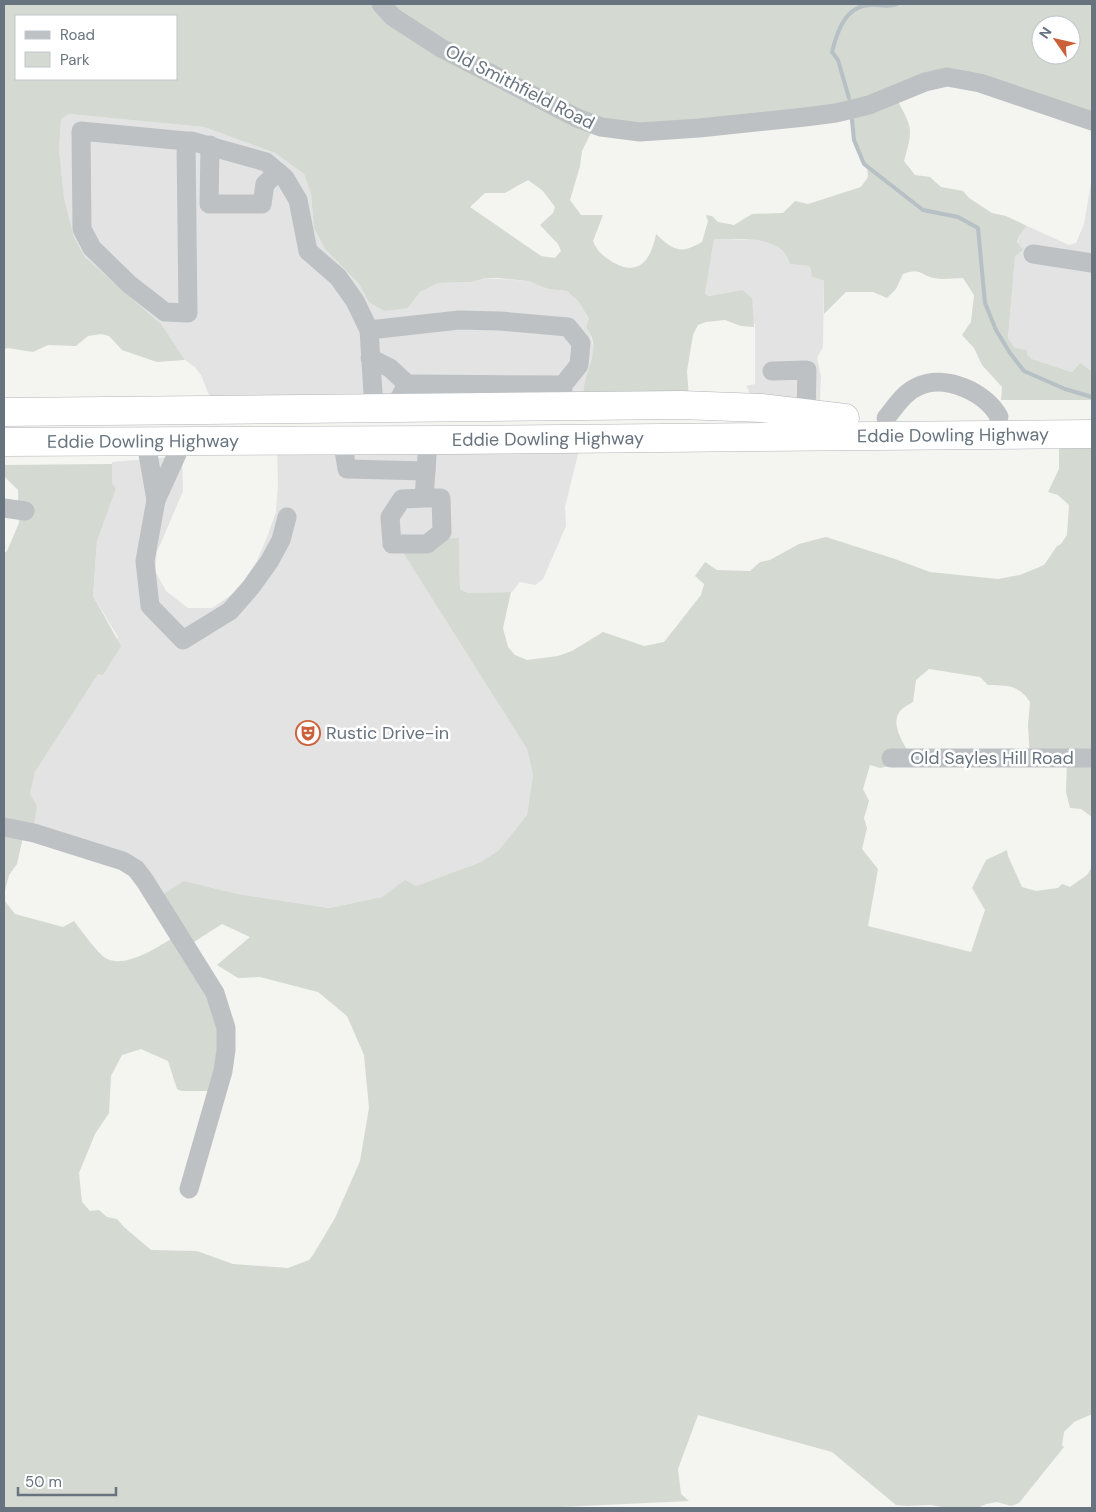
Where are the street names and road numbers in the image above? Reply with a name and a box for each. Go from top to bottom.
street label: Old Smithfield Road [441,39,599,135]
street label: Eddie Dowling Highway [857,422,1049,448]
street label: Eddie Dowling Highway [452,426,644,452]
street label: Eddie Dowling Highway [47,429,239,454]
street label: Old Sayles Hill Road [910,746,1074,770]

